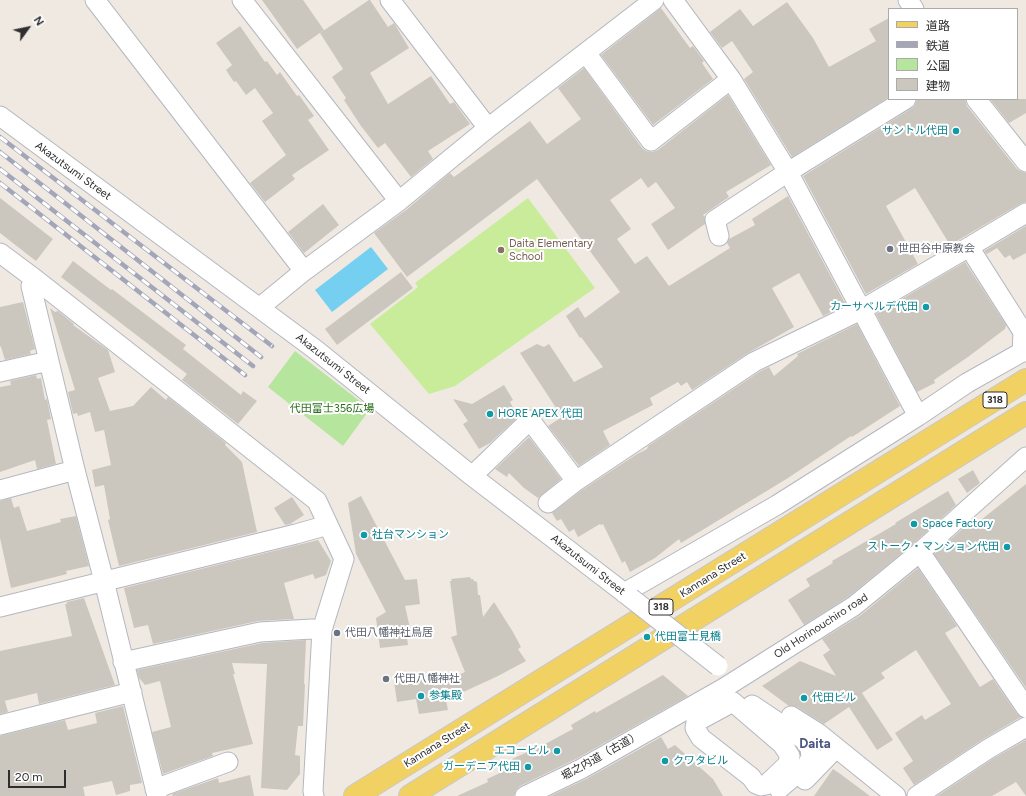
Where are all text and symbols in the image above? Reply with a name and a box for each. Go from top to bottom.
north arrow [8,8,48,48]
legend [888,8,1018,100]
text: N [31,14,46,28]
text: 道路 [926,19,950,33]
text: 鉄道 [926,39,950,53]
text: 公園 [926,59,950,73]
text: 建物 [926,79,950,93]
place label: サントル代田 [882,124,948,138]
marker: サントル代田 [951,126,961,136]
street label: Akazutsumi Street [32,139,114,203]
place label: Daita Elementary School [509,237,593,263]
place label: 世田谷中原教会 [898,242,975,256]
marker: 世田谷中原教会 [885,244,895,254]
marker: Daita Elementary School [496,245,506,255]
place label: カーサベルデ代田 [830,300,918,314]
marker: カーサベルデ代田 [921,302,931,312]
street label: Akazutsumi Street [293,331,373,397]
road number: 318 [983,392,1007,408]
park label: 代田富士356広場 [290,402,374,416]
place label: HORE APEX 代田 [498,407,583,421]
marker: HORE APEX 代田 [485,409,495,419]
place label: Space Factory [922,517,993,531]
marker: Space Factory [909,519,919,529]
place label: 社台マンション [372,528,449,542]
marker: 社台マンション [359,530,369,540]
street label: Akazutsumi Street [548,532,628,598]
place label: ストーク・マンション代田 [867,540,999,554]
marker: ストーク・マンション代田 [1002,542,1012,552]
street label: Kannana Street [678,549,748,601]
street label: Old Horinouchiro road [772,591,870,661]
road number: 318 [649,599,673,615]
place label: 代田八幡神社鳥居 [345,626,433,640]
marker: 代田八幡神社鳥居 [332,628,342,638]
place label: 代田富士見橋 [655,630,721,644]
marker: 代田富士見橋 [642,632,652,642]
place label: 代田八幡神社 [394,672,460,686]
marker: 代田八幡神社 [381,674,391,684]
place label: 参集殿 [429,689,462,703]
marker: 参集殿 [416,691,426,701]
place label: 代田ビル [812,691,856,705]
marker: 代田ビル [799,693,809,703]
street label: Kannana Street [402,719,472,771]
street label: 堀之内道（古道） [559,729,643,783]
district label: Daita [799,736,831,752]
place label: エコービル [494,744,549,758]
marker: エコービル [552,746,562,756]
place label: クワタビル [673,754,728,768]
marker: クワタビル [660,756,670,766]
place label: ガーデニア代田 [443,760,520,774]
scale bar [10,762,68,788]
marker: ガーデニア代田 [523,762,533,772]
text: 20 m [15,770,43,784]

